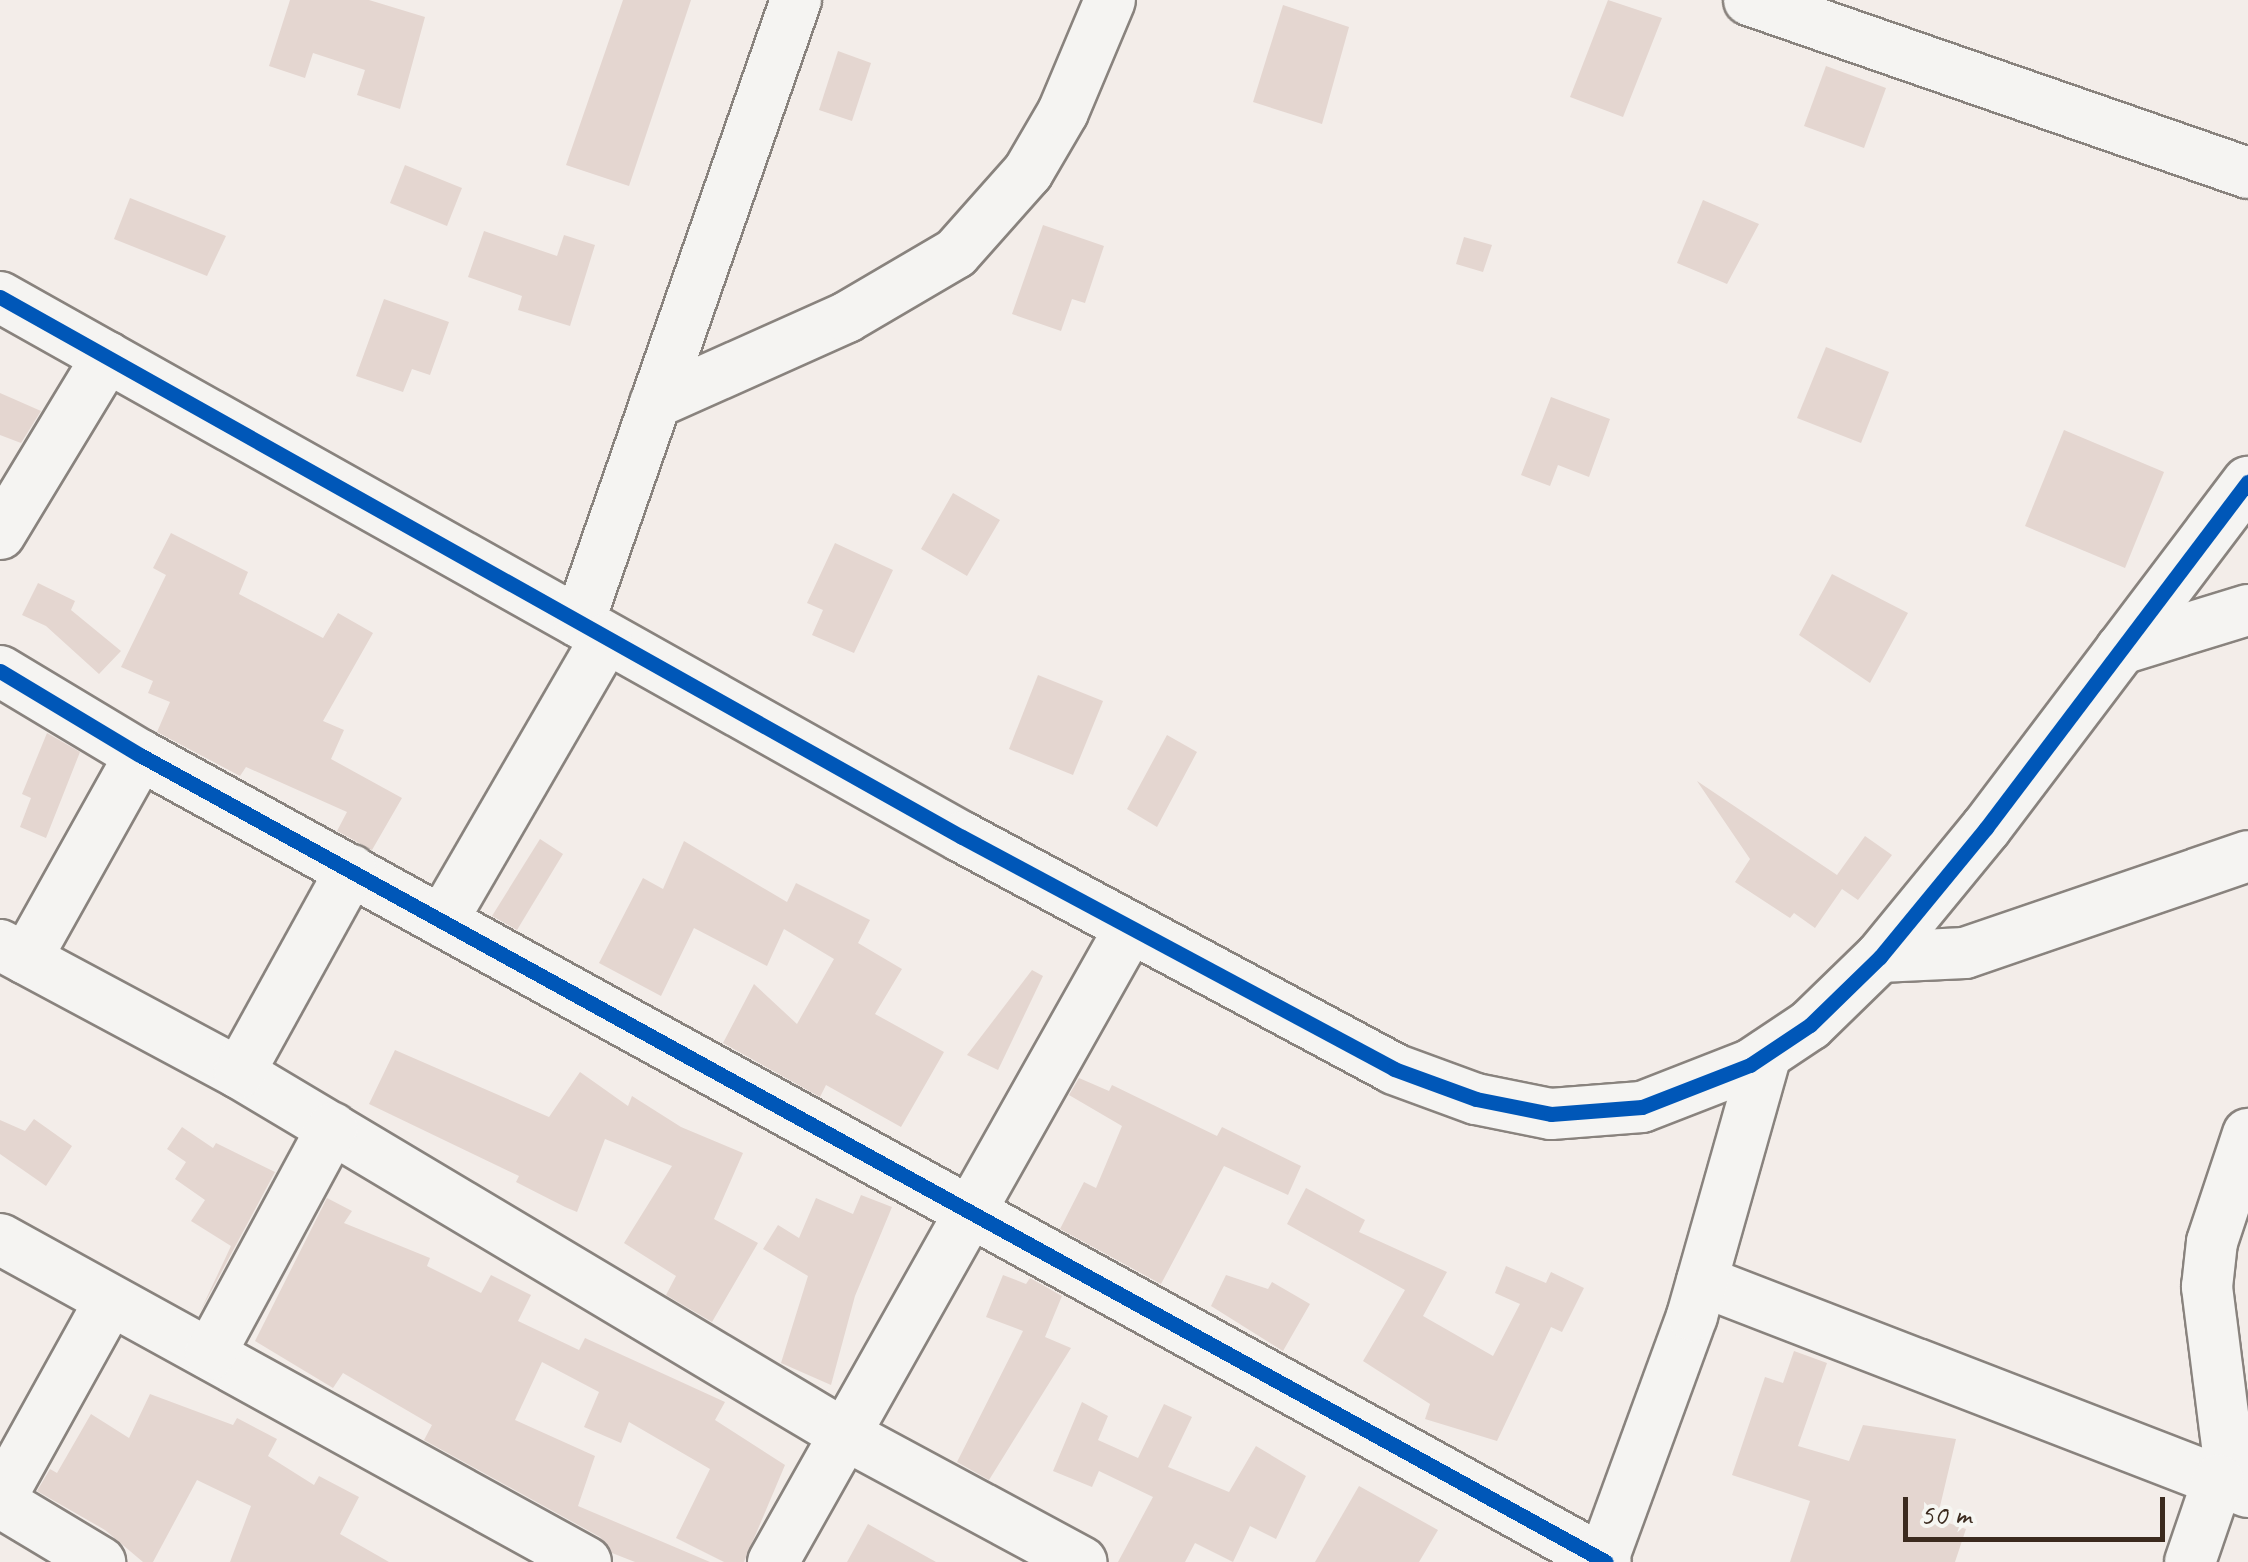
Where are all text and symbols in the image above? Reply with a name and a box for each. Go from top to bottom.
scale bar [1908,1477,2170,1539]
text: 50 m [1920,1495,1971,1533]

